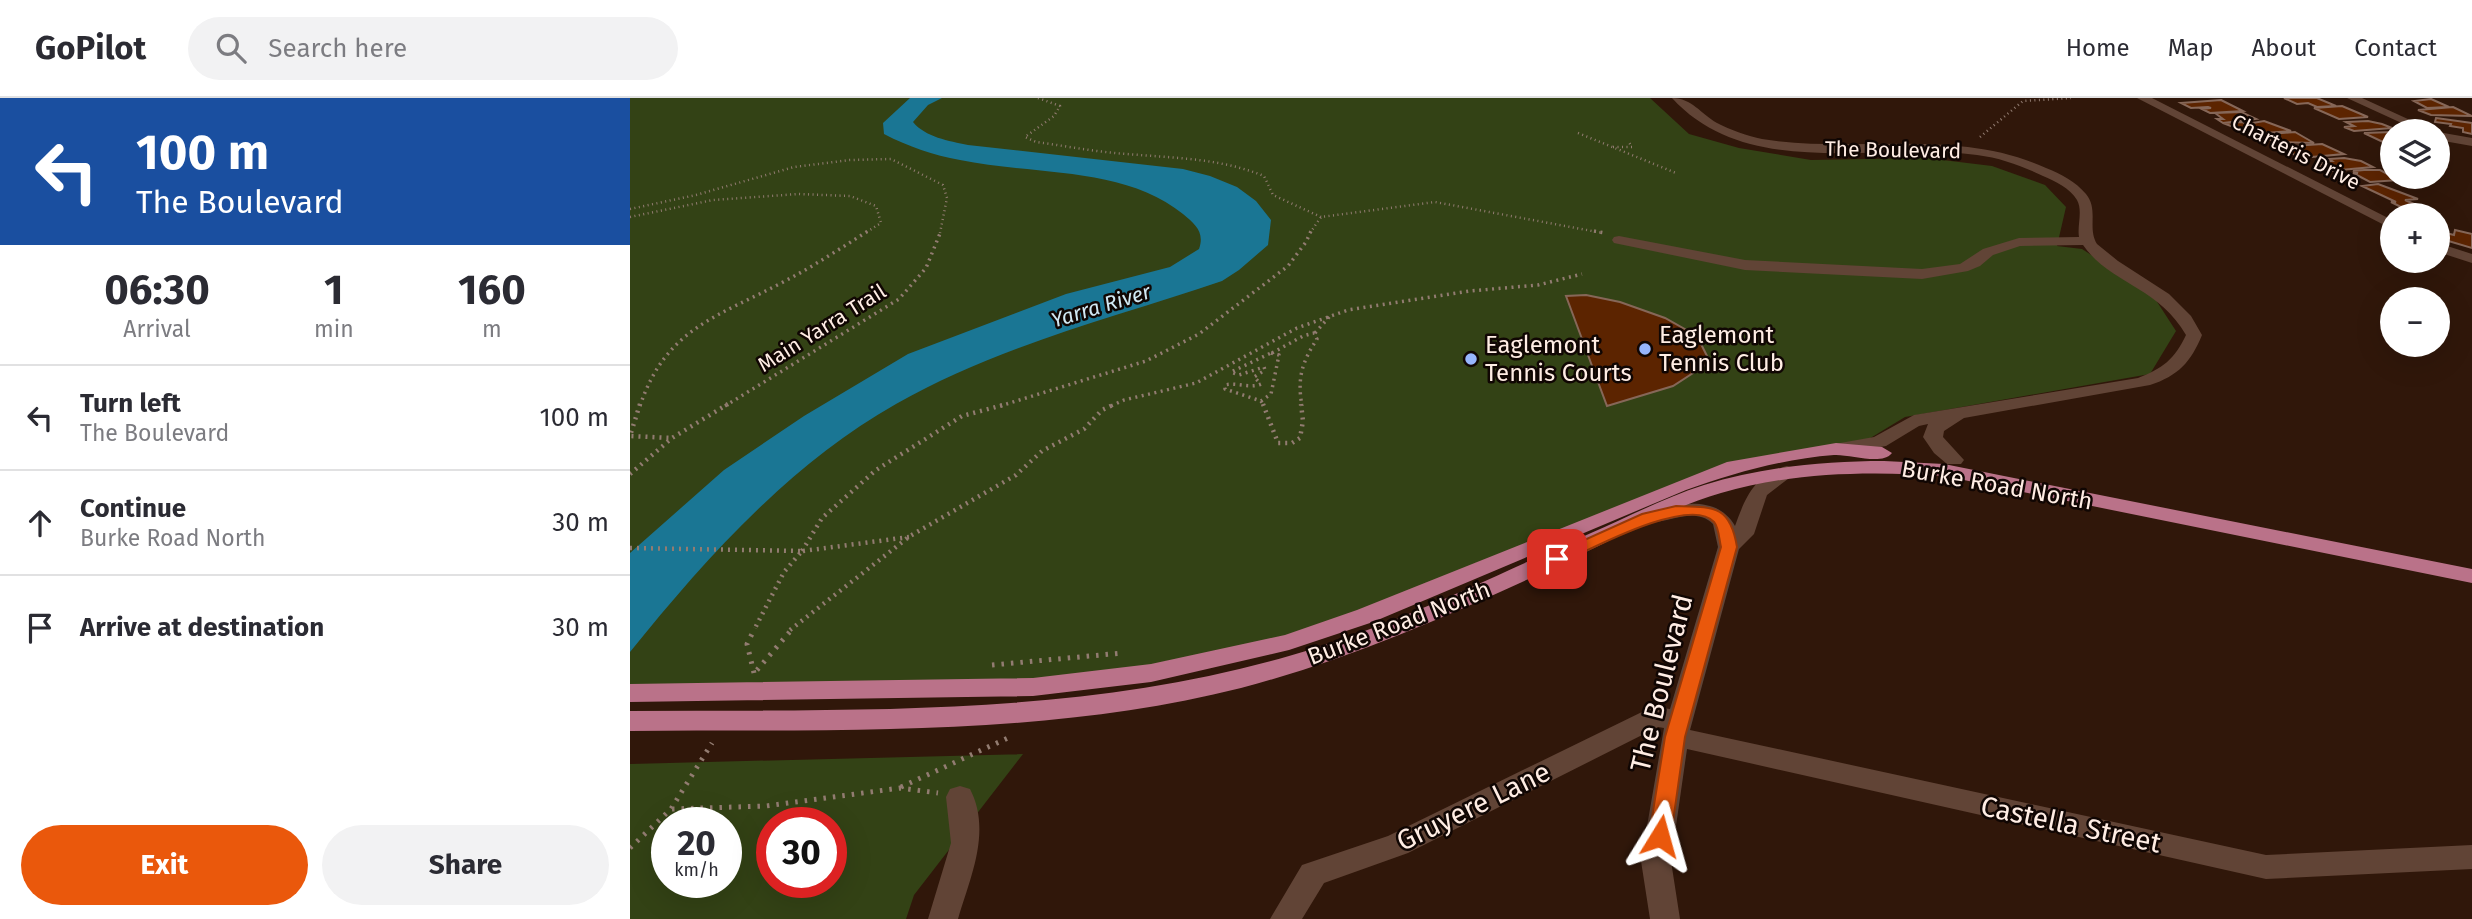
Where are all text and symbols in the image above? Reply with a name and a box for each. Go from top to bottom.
search box [188,17,678,80]
text: GoPilot [35,28,146,68]
icon: search [212,29,250,67]
text: Search here [268,33,407,64]
text: Home [2066,34,2130,62]
text: Map [2168,34,2214,62]
text: About [2252,34,2316,62]
text: Contact [2354,34,2437,62]
street label: Charteris Drive [2227,108,2365,196]
map controls [2380,119,2450,357]
button: layers [2380,119,2450,189]
text: 100 m [136,123,269,182]
icon: left [21,126,112,217]
street label: The Boulevard [1825,136,1961,164]
text: The Boulevard [136,183,344,221]
button: + [2380,203,2450,273]
text: 06:30 [104,265,210,315]
text: 1 [324,265,344,315]
text: 160 [458,265,526,315]
street label: Main Yarra Trail [753,278,891,378]
water label: Yarra River [1048,278,1155,333]
button: − [2380,287,2450,357]
text: Arrival [123,315,191,343]
text: min [314,315,354,343]
text: m [482,315,502,343]
place label: Eaglemont Tennis Club [1659,321,1784,377]
place label: Eaglemont Tennis Courts [1485,331,1632,387]
marker: Eaglemont Tennis Club [1637,341,1653,357]
marker: Eaglemont Tennis Courts [1463,351,1479,367]
text: Turn left [80,388,181,419]
icon: left [21,399,59,437]
text: 100 m [540,402,609,433]
text: The Boulevard [80,419,229,447]
street label: Burke Road North [1899,454,2095,516]
text: Continue [80,493,186,524]
icon: ahead [21,504,59,542]
text: 30 m [552,507,609,538]
text: Burke Road North [80,524,265,552]
pin [1527,529,1587,589]
icon: arrive [1538,540,1576,578]
street label: Burke Road North [1304,575,1494,671]
street label: The Boulevard [1623,591,1699,775]
icon: arrive [21,609,59,647]
text: Arrive at destination [80,612,324,643]
text: 30 m [552,612,609,643]
street label: Gruyere Lane [1391,755,1555,858]
street label: Castella Street [1978,789,2165,860]
position arrow [1623,799,1697,873]
speed limit sign: 30 [756,807,847,898]
text: 20 [677,822,716,864]
button: Exit [21,825,308,905]
button: Share [322,825,609,905]
text: km/h [674,859,719,881]

